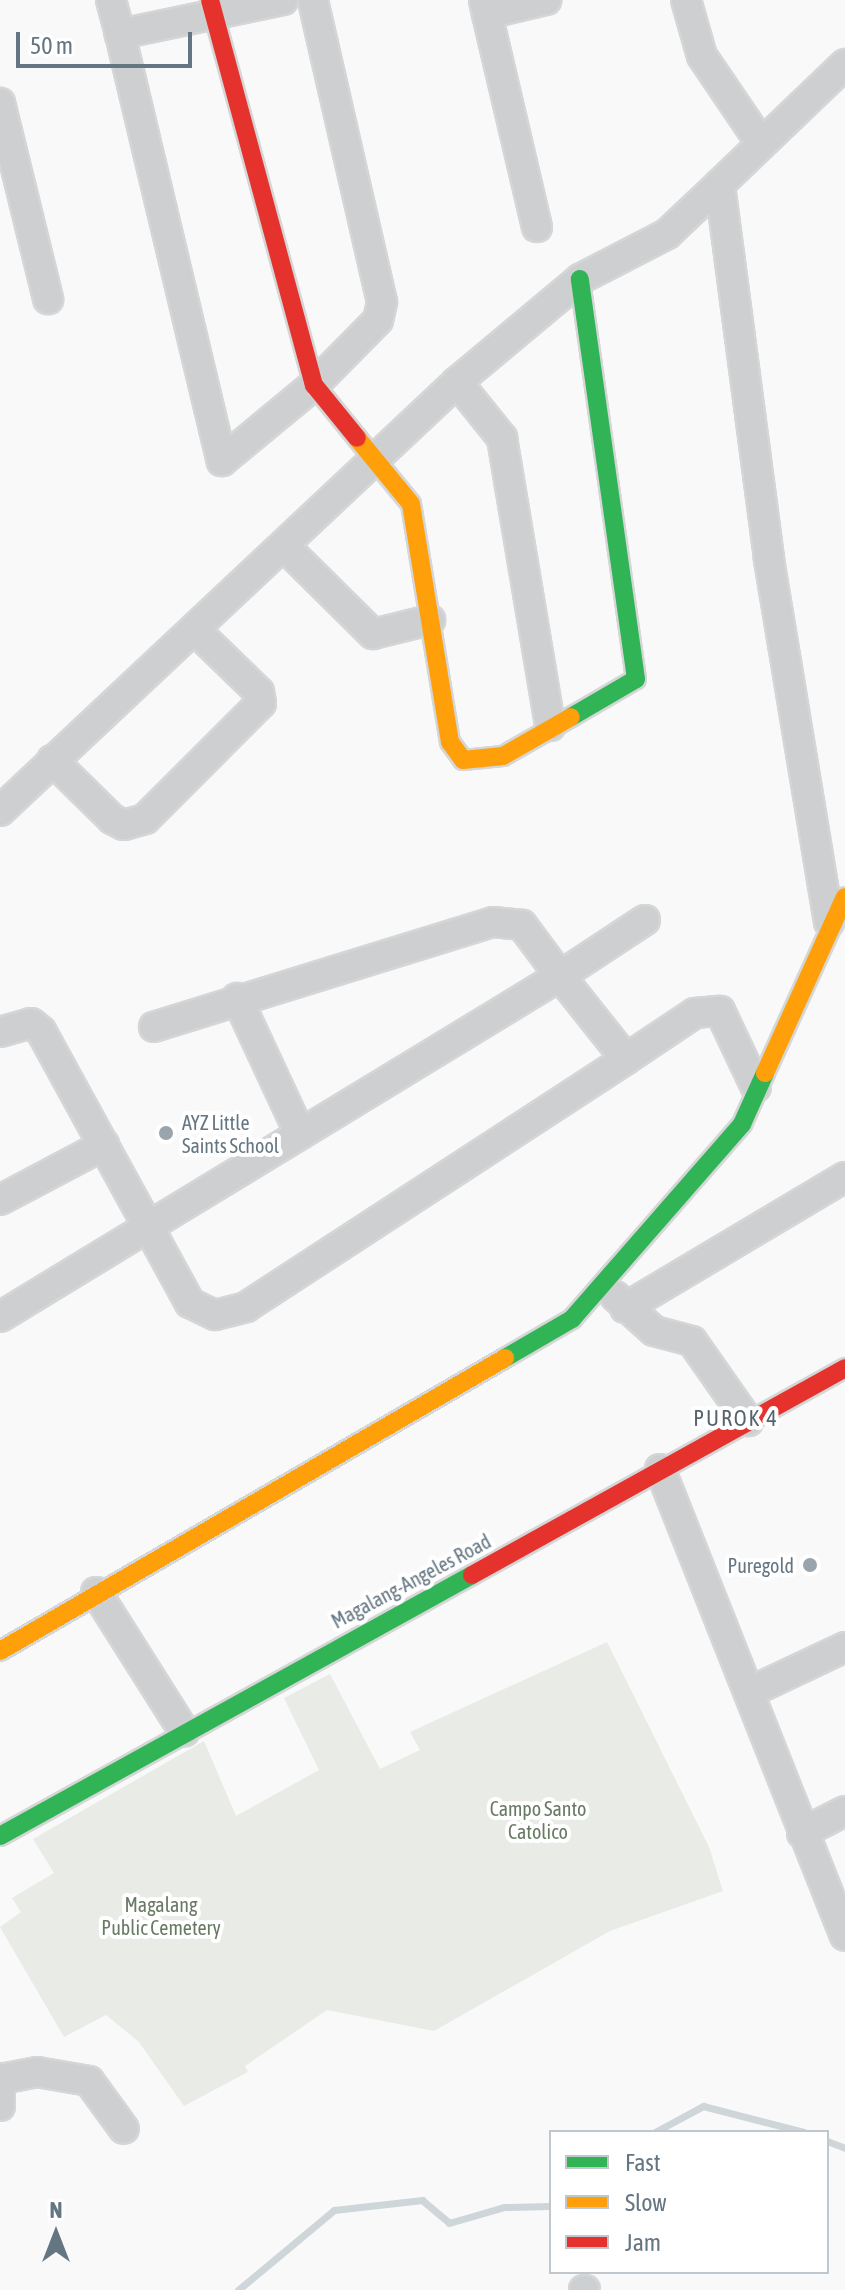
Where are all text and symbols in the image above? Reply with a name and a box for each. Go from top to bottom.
scale bar [20,16,196,66]
text: 50 m [30,32,73,59]
place label: AYZ Little Saints School [182,1110,279,1157]
marker: AYZ Little Saints School [157,1124,175,1142]
district label: PUROK 4 [693,1406,779,1432]
street label: Magalang-Angeles Road [327,1529,495,1633]
place label: Puregold [727,1553,794,1577]
marker: Puregold [801,1556,819,1574]
park label: Campo Santo Catolico [490,1796,586,1843]
park label: Magalang Public Cemetery [101,1892,221,1939]
legend [549,2130,829,2274]
text: Fast [625,2149,661,2176]
text: Slow [625,2189,667,2216]
north arrow [16,2194,96,2274]
text: N [50,2197,62,2223]
text: Jam [625,2229,661,2256]

